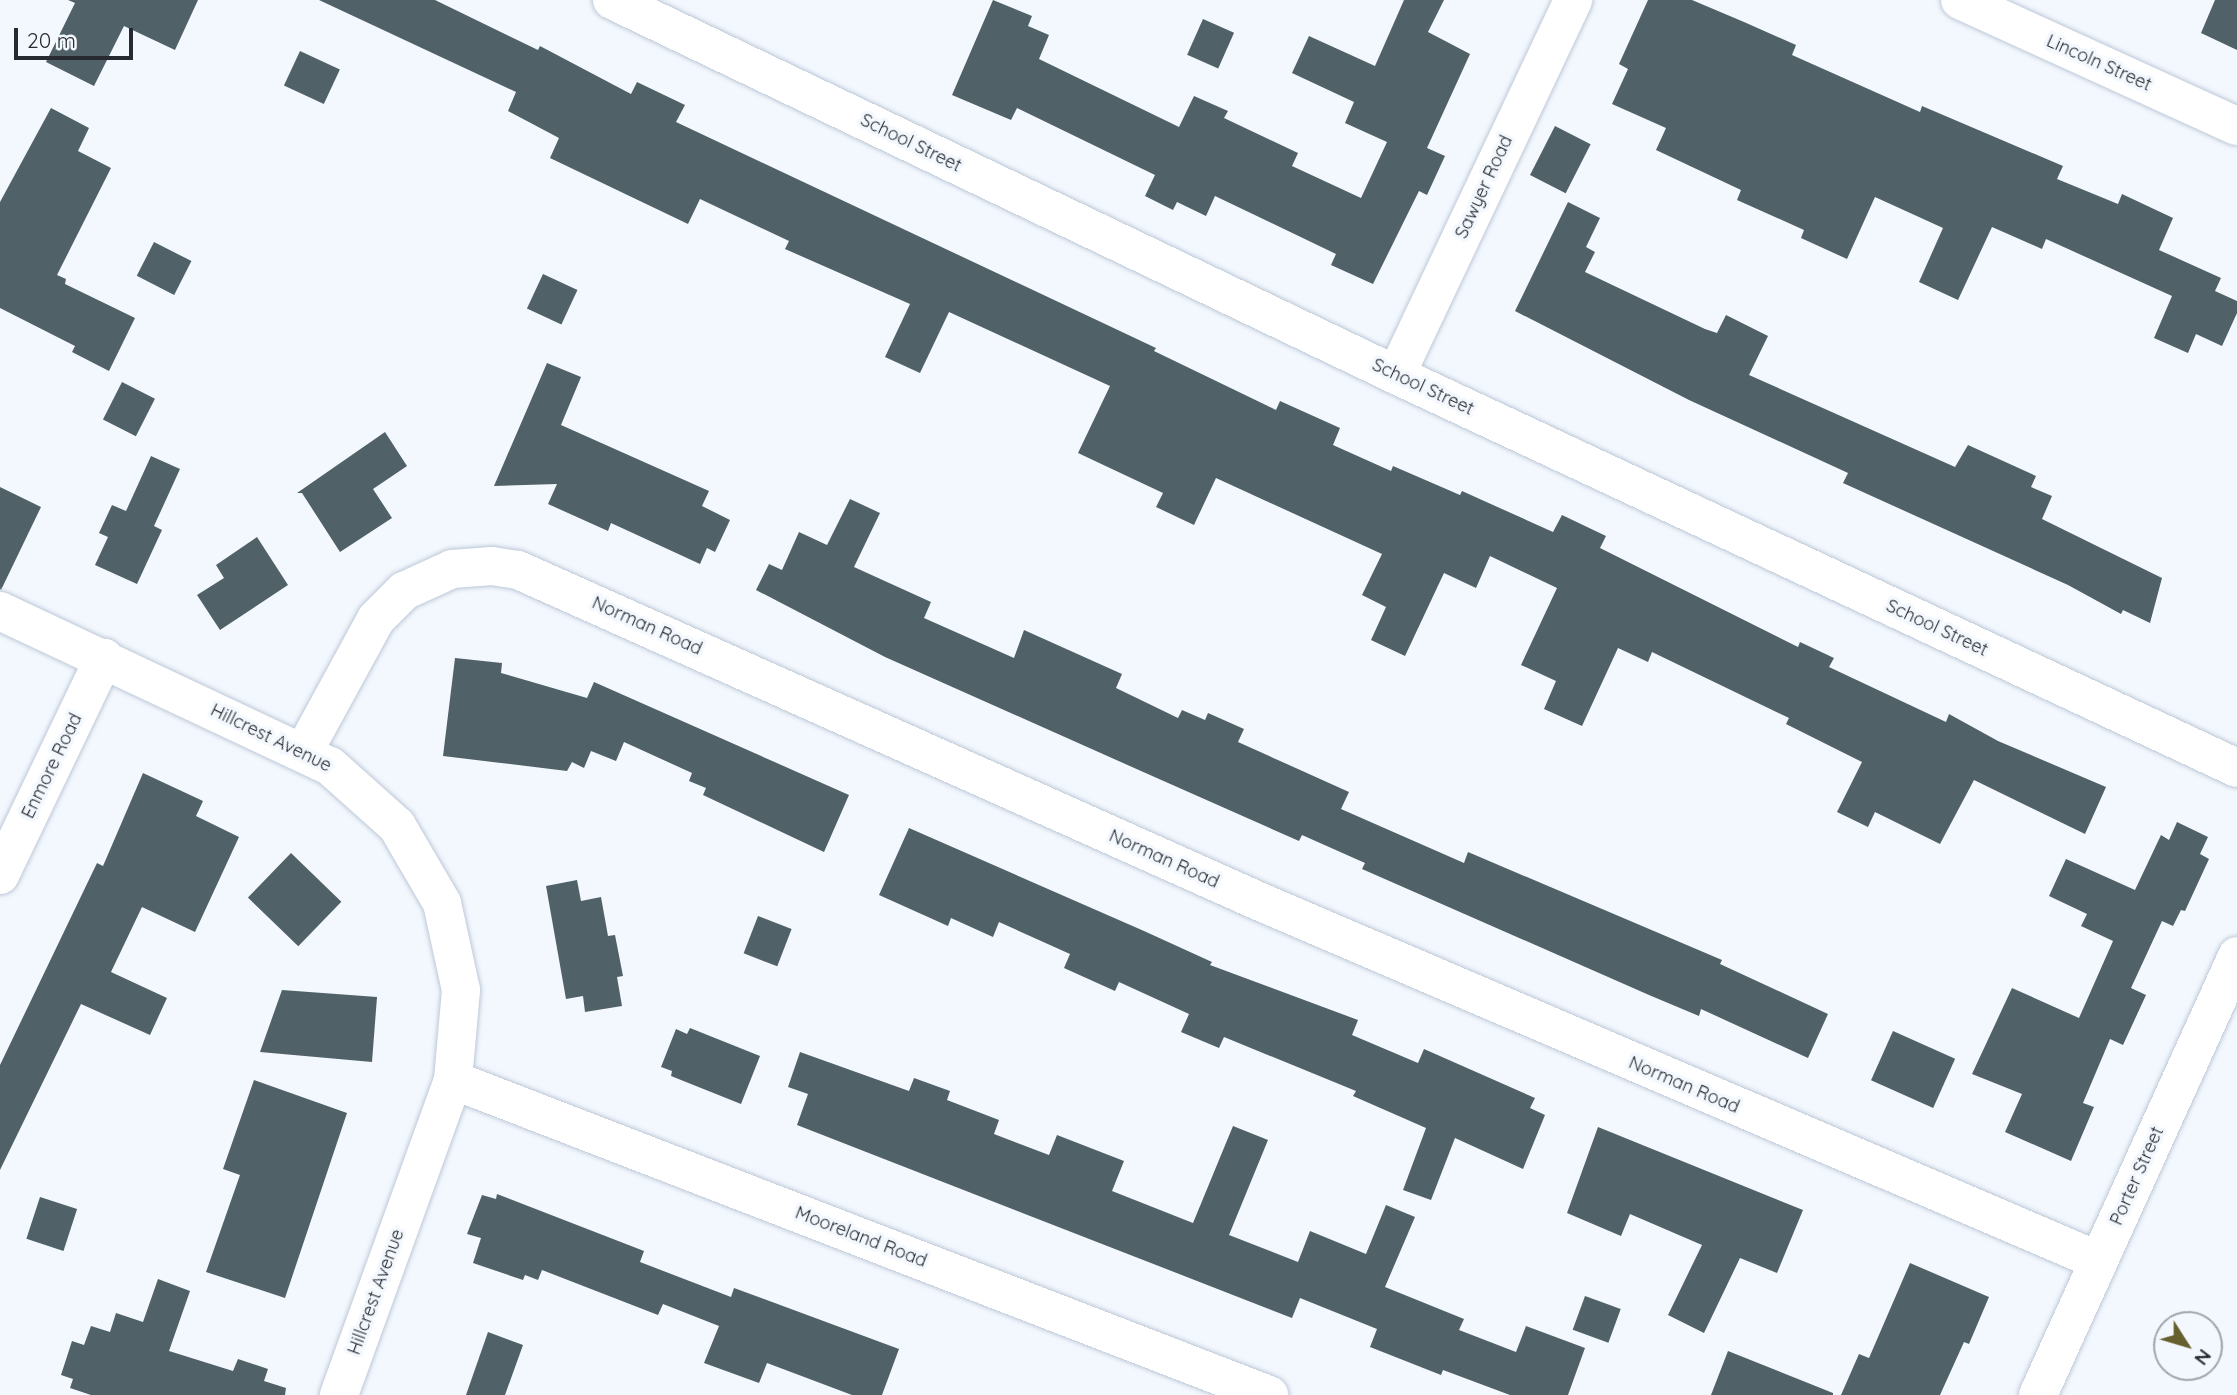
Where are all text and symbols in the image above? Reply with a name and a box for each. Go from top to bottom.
scale bar [18,14,136,58]
text: 20 m [27,27,76,53]
street label: Lincoln Street [2043,30,2155,96]
street label: School Street [857,109,965,177]
street label: Sawyer Road [1451,132,1517,242]
street label: School Street [1369,354,1477,420]
street label: Norman Road [589,592,705,660]
street label: School Street [1883,595,1991,661]
street label: Hillcrest Avenue [207,699,335,777]
street label: Enmore Road [17,710,87,822]
street label: Norman Road [1106,825,1222,893]
street label: Norman Road [1625,1052,1743,1118]
street label: Porter Street [2106,1123,2168,1229]
street label: Mooreland Road [792,1202,930,1272]
street label: Hillcrest Avenue [343,1226,409,1358]
north arrow [2153,1311,2223,1381]
text: N [2189,1345,2217,1370]

